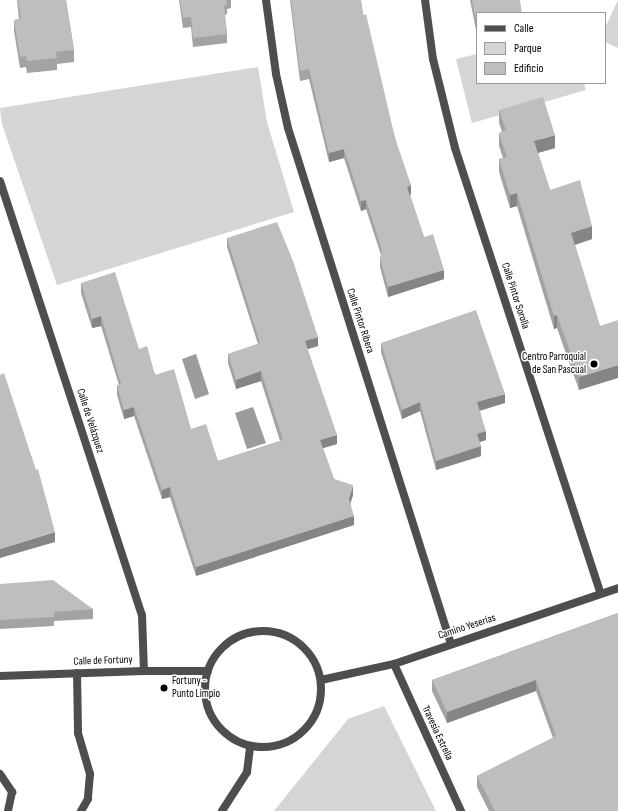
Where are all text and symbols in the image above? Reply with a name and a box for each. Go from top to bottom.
legend [476,12,606,84]
text: Calle [514,21,534,36]
text: Parque [514,41,542,56]
text: Edificio [514,61,543,76]
street label: Calle Pintor Sorolla [498,261,532,331]
street label: Calle Pintor Ribera [343,287,377,355]
place label: Centro Parroquial de San Pascual [522,351,586,377]
marker: Centro Parroquial de San Pascual [589,359,599,369]
street label: Calle de Velázquez [73,387,107,455]
street label: Camino Yeserías [437,611,497,643]
street label: Calle de Fortuny [73,653,133,669]
place label: Fortuny - Punto Limpio [172,675,220,701]
marker: Fortuny - Punto Limpio [159,683,169,693]
street label: Travesía Estrella [419,704,455,762]

